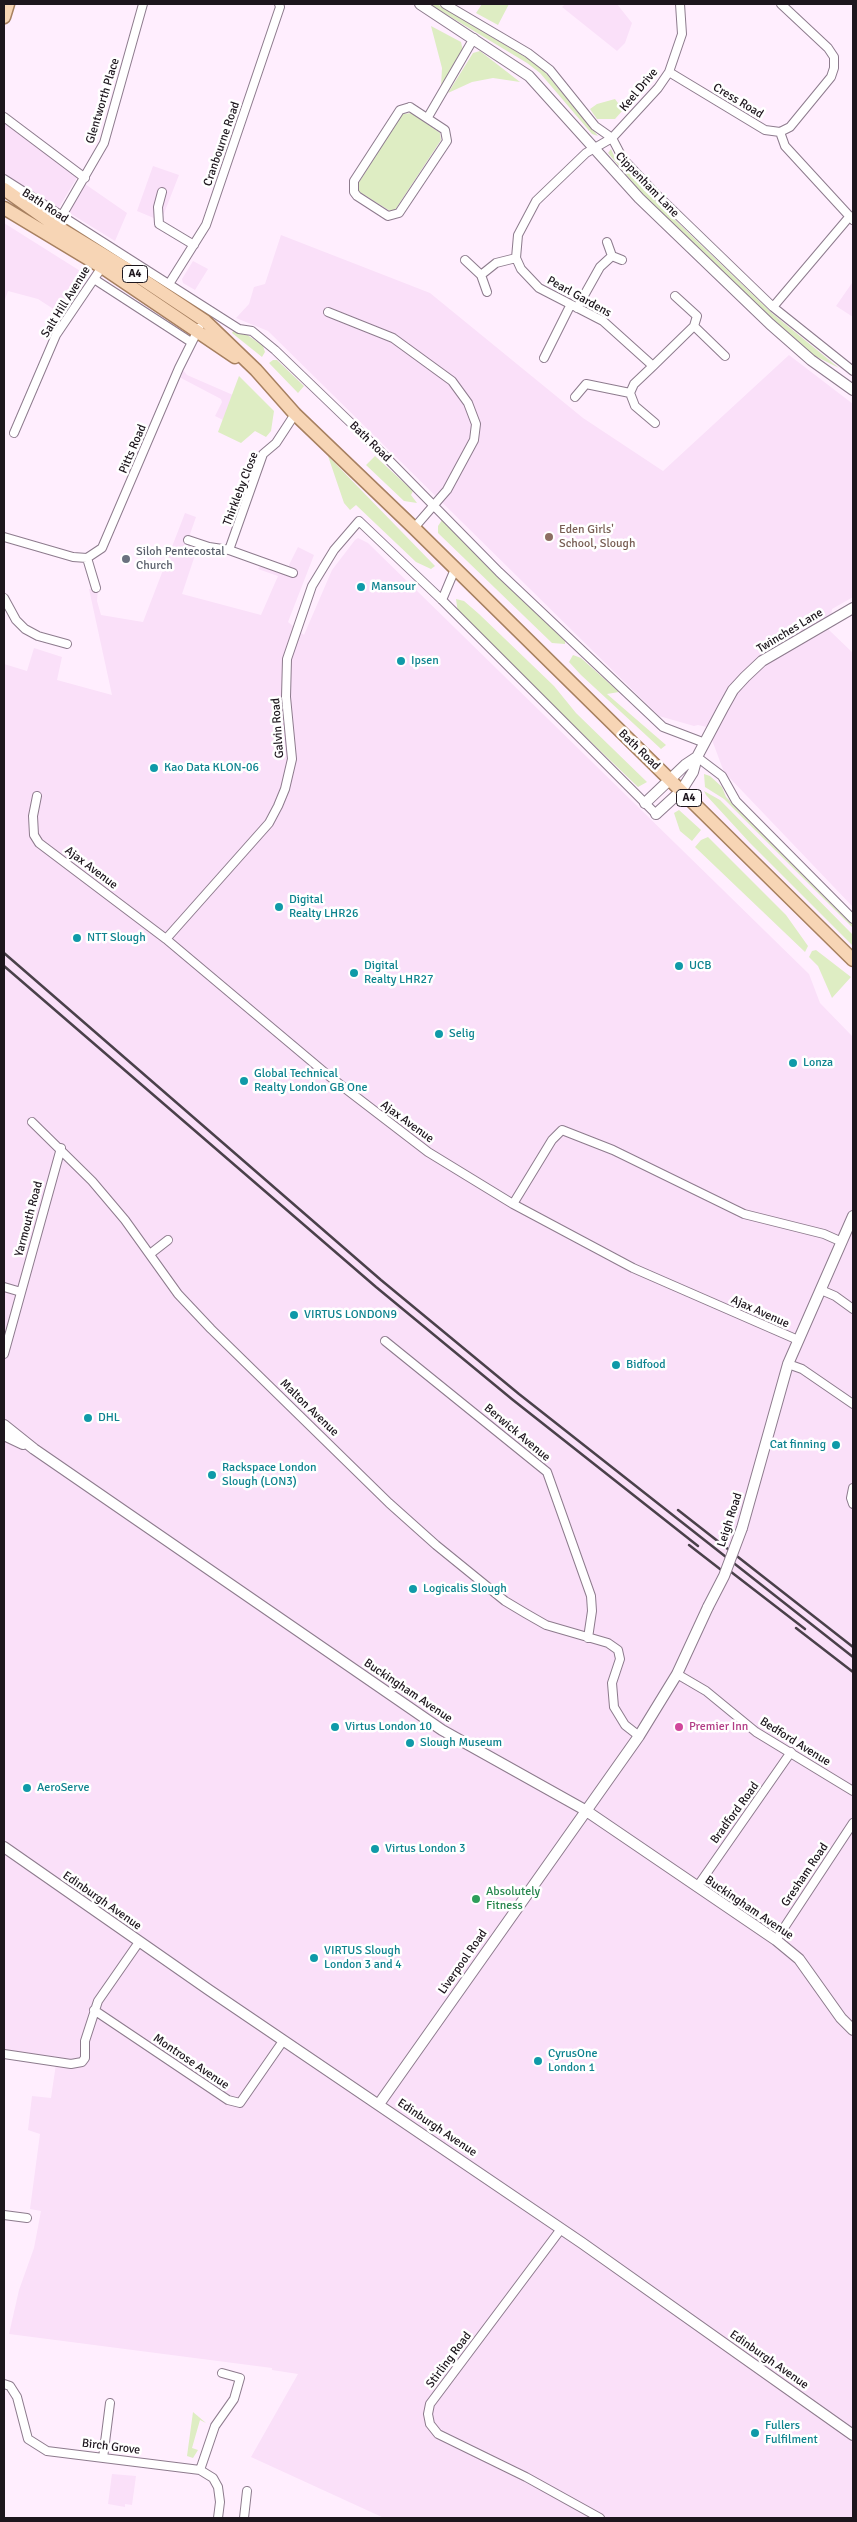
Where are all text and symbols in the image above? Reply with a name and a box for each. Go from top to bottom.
street label: Glentworth Place [83,56,123,146]
street label: Keel Drive [617,65,661,115]
street label: Cress Road [710,80,766,122]
street label: Cranbourne Road [201,100,243,188]
street label: Cippenham Lane [612,149,682,221]
street label: Bath Road [19,186,71,226]
street label: Salt Hill Avenue [38,264,94,340]
road number: A4 [122,266,148,282]
street label: Pearl Gardens [544,273,614,321]
street label: Bath Road [346,419,394,465]
street label: Pitts Road [116,422,150,476]
street label: Thirkleby Close [220,450,262,528]
place label: Eden Girls' School, Slough [559,523,635,551]
marker: Eden Girls' School, Slough [543,531,555,543]
place label: Siloh Pentecostal Church [136,545,225,573]
marker: Siloh Pentecostal Church [120,553,132,565]
place label: Mansour [371,580,416,594]
marker: Mansour [355,581,367,593]
street label: Twinches Lane [754,606,826,656]
place label: Ipsen [411,654,439,668]
marker: Ipsen [395,655,407,667]
street label: Galvin Road [269,697,287,759]
street label: Bath Road [615,727,663,773]
place label: Kao Data KLON-06 [164,761,259,775]
marker: Kao Data KLON-06 [148,762,160,774]
road number: A4 [676,790,702,806]
street label: Ajax Avenue [62,843,120,893]
place label: Digital Realty LHR26 [289,893,358,921]
marker: Digital Realty LHR26 [273,901,285,913]
place label: NTT Slough [87,931,146,945]
marker: NTT Slough [71,932,83,944]
place label: Digital Realty LHR27 [364,959,433,987]
place label: UCB [689,959,711,973]
marker: UCB [673,960,685,972]
marker: Digital Realty LHR27 [348,967,360,979]
place label: Selig [449,1027,475,1041]
marker: Selig [433,1028,445,1040]
place label: Lonza [803,1056,833,1070]
marker: Lonza [787,1057,799,1069]
place label: Global Technical Realty London GB One [254,1067,368,1095]
marker: Global Technical Realty London GB One [238,1075,250,1087]
street label: Ajax Avenue [378,1098,436,1146]
street label: Yarmouth Road [12,1180,46,1258]
street label: Ajax Avenue [729,1293,791,1331]
place label: VIRTUS LONDON9 [304,1308,397,1322]
marker: VIRTUS LONDON9 [288,1309,300,1321]
place label: Bidfood [626,1358,666,1372]
marker: Bidfood [610,1359,622,1371]
street label: Malton Avenue [277,1376,341,1440]
street label: Berwick Avenue [481,1401,553,1465]
place label: DHL [98,1411,120,1425]
marker: DHL [82,1412,94,1424]
place label: Cat finning [770,1438,826,1452]
marker: Cat finning [830,1439,842,1451]
place label: Rackspace London Slough (LON3) [222,1461,317,1489]
marker: Rackspace London Slough (LON3) [206,1469,218,1481]
street label: Leigh Road [714,1491,746,1549]
place label: Logicalis Slough [423,1582,507,1596]
marker: Logicalis Slough [407,1583,419,1595]
street label: Buckingham Avenue [361,1656,455,1726]
street label: Bedford Avenue [757,1715,833,1769]
place label: Virtus London 10 [345,1720,432,1734]
place label: Premier Inn [689,1720,748,1734]
marker: Virtus London 10 [329,1721,341,1733]
marker: Premier Inn [673,1721,685,1733]
place label: Slough Museum [420,1736,502,1750]
marker: Slough Museum [404,1737,416,1749]
street label: Bradford Road [708,1779,762,1847]
place label: AeroServe [37,1781,89,1795]
marker: AeroServe [21,1782,33,1794]
street label: Gresham Road [778,1840,832,1910]
place label: Virtus London 3 [385,1842,465,1856]
marker: Virtus London 3 [369,1843,381,1855]
street label: Edinburgh Avenue [60,1868,144,1934]
street label: Buckingham Avenue [702,1873,796,1943]
place label: Absolutely Fitness [486,1885,540,1913]
marker: Absolutely Fitness [470,1893,482,1905]
street label: Liverpool Road [435,1927,491,1997]
place label: VIRTUS Slough London 3 and 4 [324,1944,402,1972]
marker: VIRTUS Slough London 3 and 4 [308,1952,320,1964]
street label: Montrose Avenue [150,2031,232,2093]
place label: CyrusOne London 1 [548,2047,598,2075]
marker: CyrusOne London 1 [532,2055,544,2067]
street label: Edinburgh Avenue [394,2096,480,2160]
street label: Edinburgh Avenue [727,2327,811,2393]
street label: Stirling Road [423,2329,475,2391]
place label: Fullers Fulfilment [765,2419,818,2447]
marker: Fullers Fulfilment [749,2427,761,2439]
street label: Birch Grove [81,2436,141,2458]

